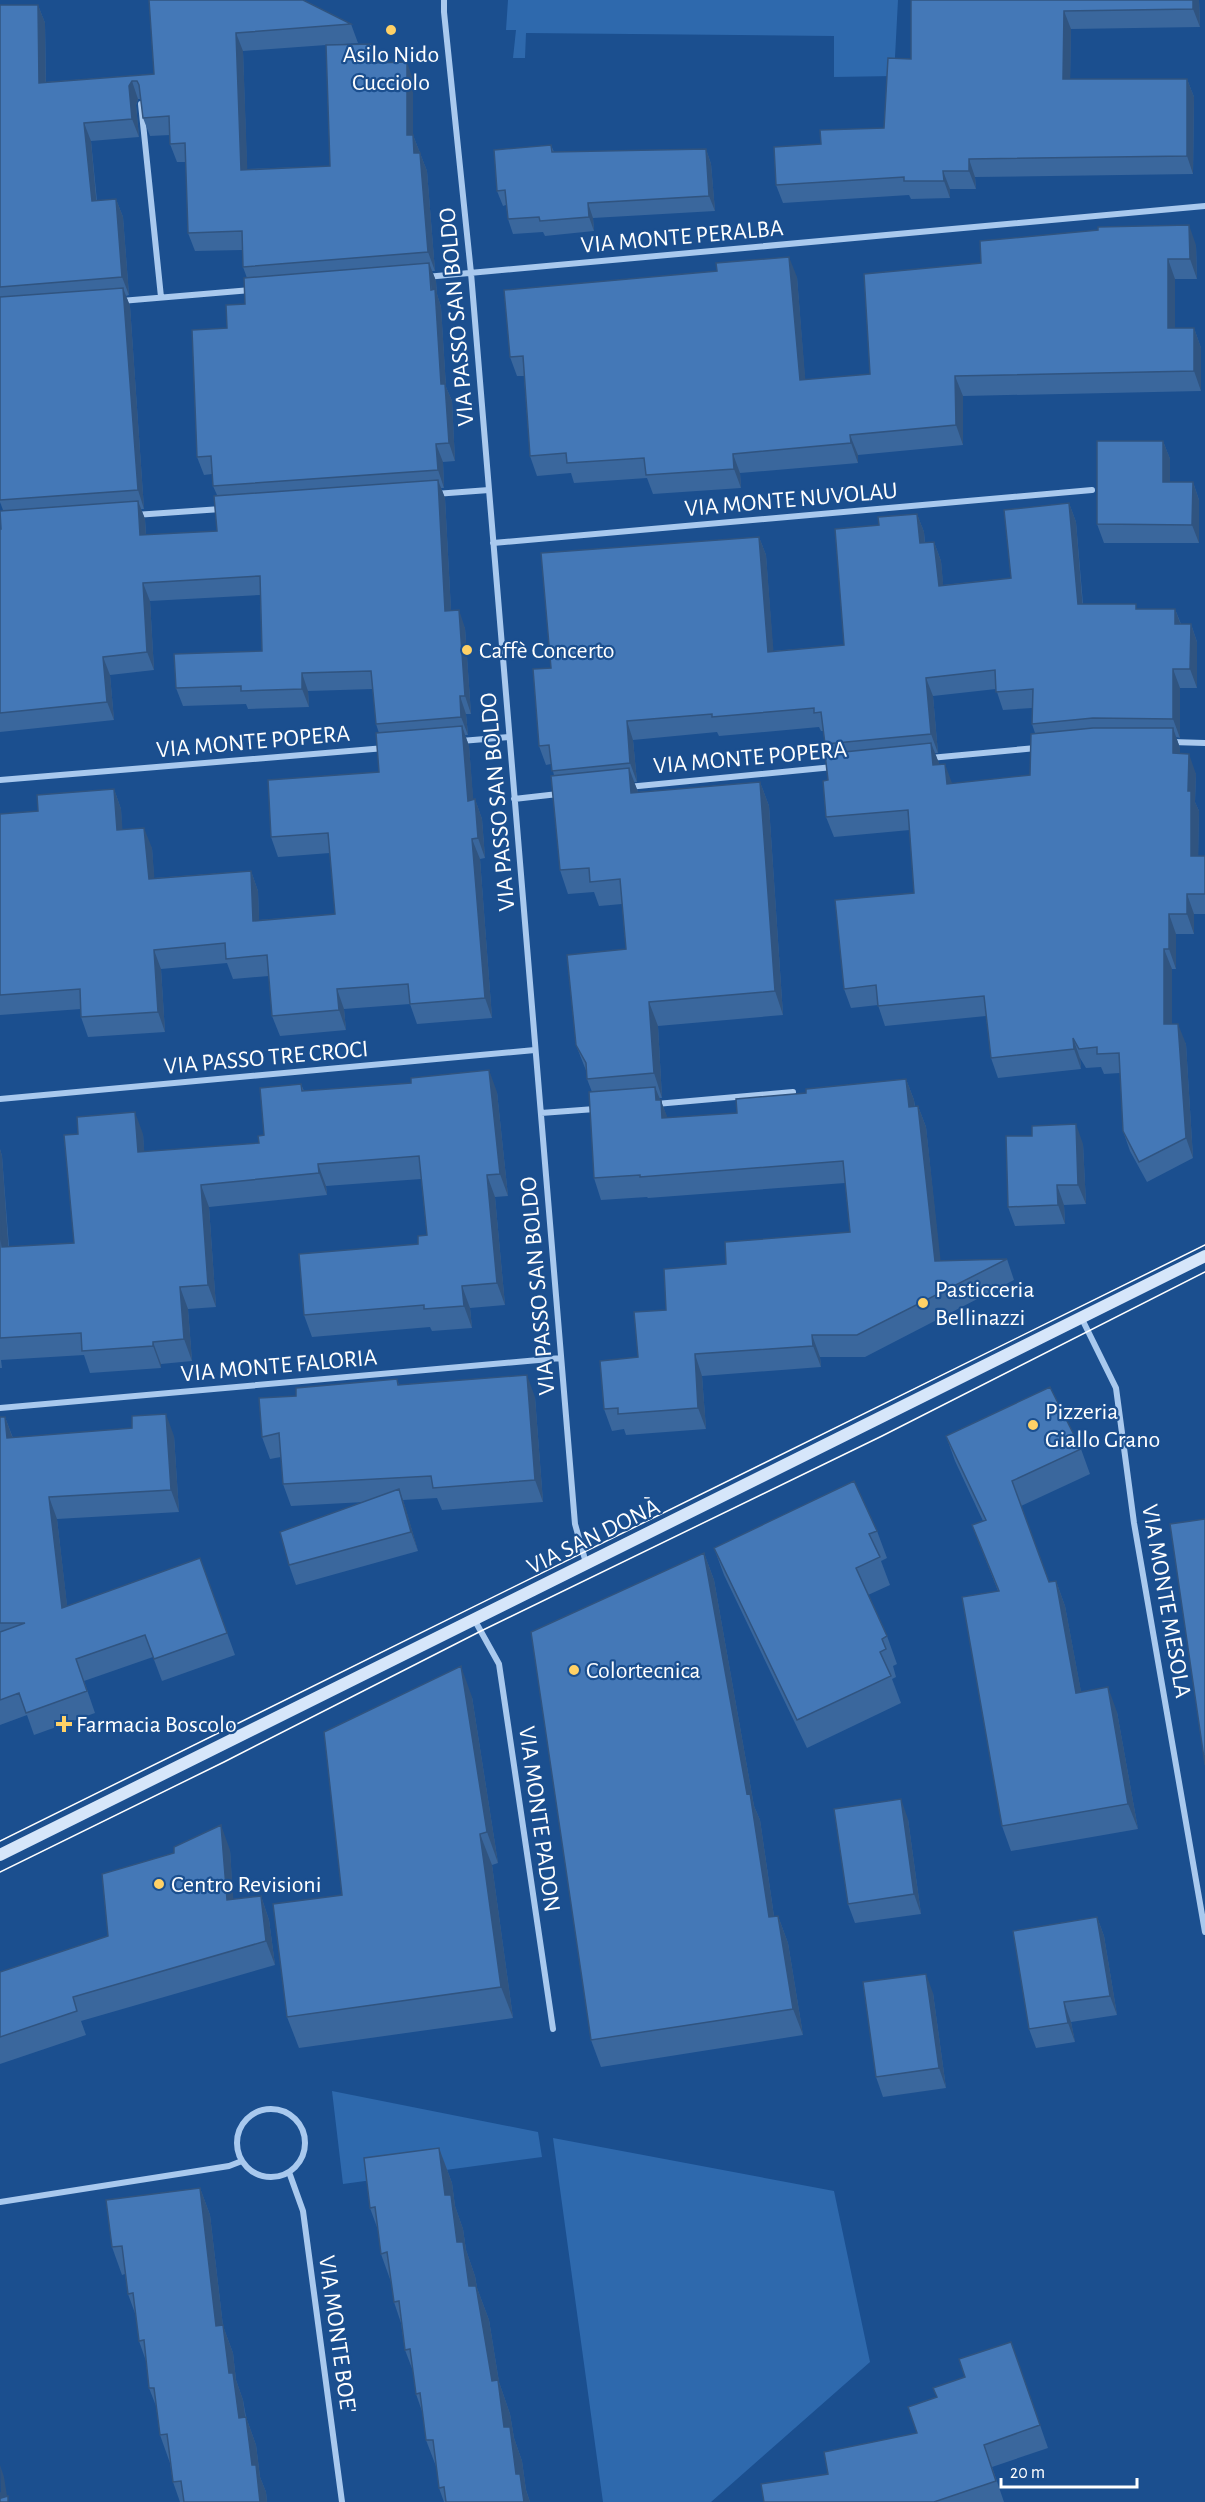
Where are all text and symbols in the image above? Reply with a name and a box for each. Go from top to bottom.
marker: Asilo Nido Cucciolo [384,23,398,37]
place label: Asilo Nido Cucciolo [343,43,439,95]
street label: VIA PASSO SAN BOLDO [435,207,479,427]
street label: VIA MONTE PERALBA [580,216,785,258]
street label: VIA MONTE NUVOLAU [684,479,899,521]
place label: Caffè Concerto [479,639,615,663]
marker: Caffè Concerto [460,643,474,657]
street label: VIA PASSO SAN BOLDO [476,692,520,912]
street label: VIA MONTE POPERA [155,722,351,762]
street label: VIA MONTE POPERA [652,738,848,778]
street label: VIA PASSO TRE CROCI [163,1037,369,1079]
street label: VIA PASSO SAN BOLDO [516,1176,560,1396]
place label: Pasticceria Bellinazzi [935,1278,1034,1330]
marker: Pasticceria Bellinazzi [916,1296,930,1310]
street label: VIA MONTE FALORIA [180,1345,378,1387]
place label: Pizzeria Giallo Grano [1045,1400,1160,1452]
marker: Pizzeria Giallo Grano [1026,1418,1040,1432]
street label: VIA SAN DONÀ [522,1493,664,1579]
street label: VIA MONTE MESOLA [1137,1502,1195,1700]
place label: Colortecnica [586,1659,701,1683]
marker: Colortecnica [567,1663,581,1677]
place label: Farmacia Boscolo [76,1713,237,1737]
marker: Farmacia Boscolo [57,1717,71,1731]
street label: VIA MONTE PADON [514,1725,564,1914]
place label: Centro Revisioni [171,1873,321,1897]
marker: Centro Revisioni [152,1877,166,1891]
street label: VIA MONTE BOE' [314,2254,360,2415]
scale bar [1001,2451,1138,2489]
text: 20 m [1010,2464,1045,2482]

